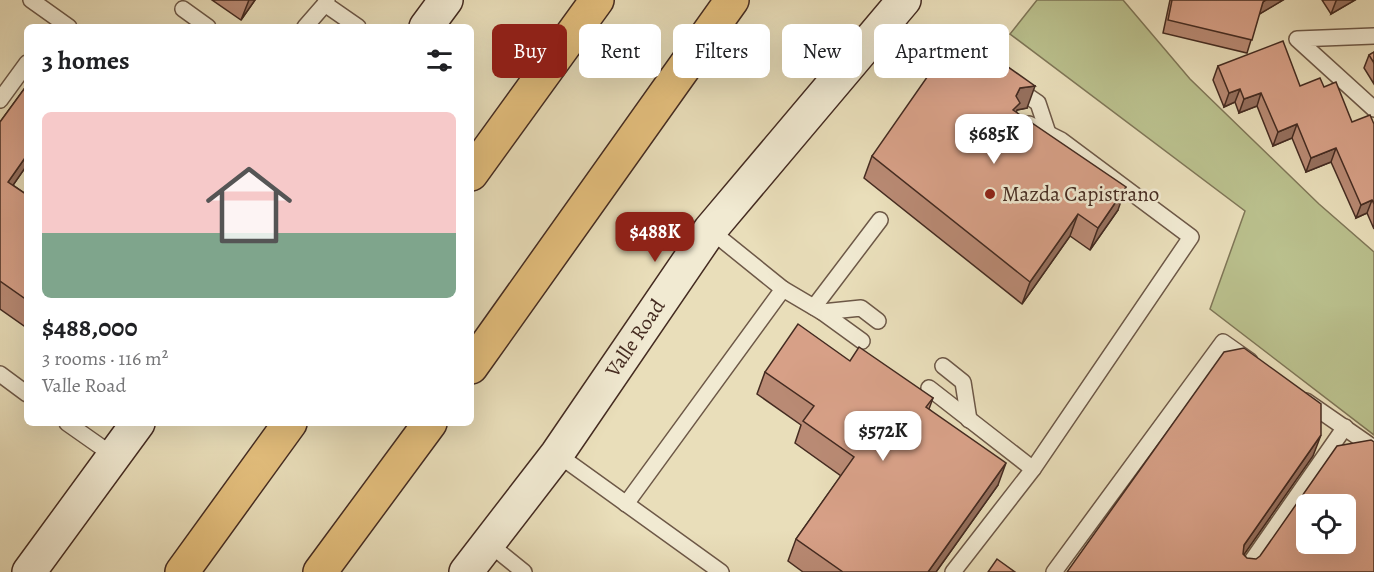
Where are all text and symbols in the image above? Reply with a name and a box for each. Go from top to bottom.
chip: Buy [492,24,567,78]
chip: Rent [579,24,661,78]
chip: Filters [673,24,770,78]
chip: New [782,24,862,78]
chip: Apartment [874,24,1009,78]
text: 3 homes [42,43,130,78]
icon: filters [423,44,456,77]
pin: $685K [952,114,1036,165]
text: $685K [969,120,1019,147]
icon: home [195,151,303,259]
place label: Mazda Capistrano [1002,180,1159,208]
marker: Mazda Capistrano [983,187,997,201]
pin: $488K [613,212,697,263]
text: $488K [629,218,681,245]
street label: Valle Road [598,293,672,383]
text: $488,000 [42,310,138,345]
text: 3 rooms · 116 m² [42,345,168,372]
text: Valle Road [42,372,126,399]
pin: $572K [841,411,925,462]
text: $572K [858,417,908,444]
map controls [1296,494,1356,554]
button: locate [1296,494,1356,554]

